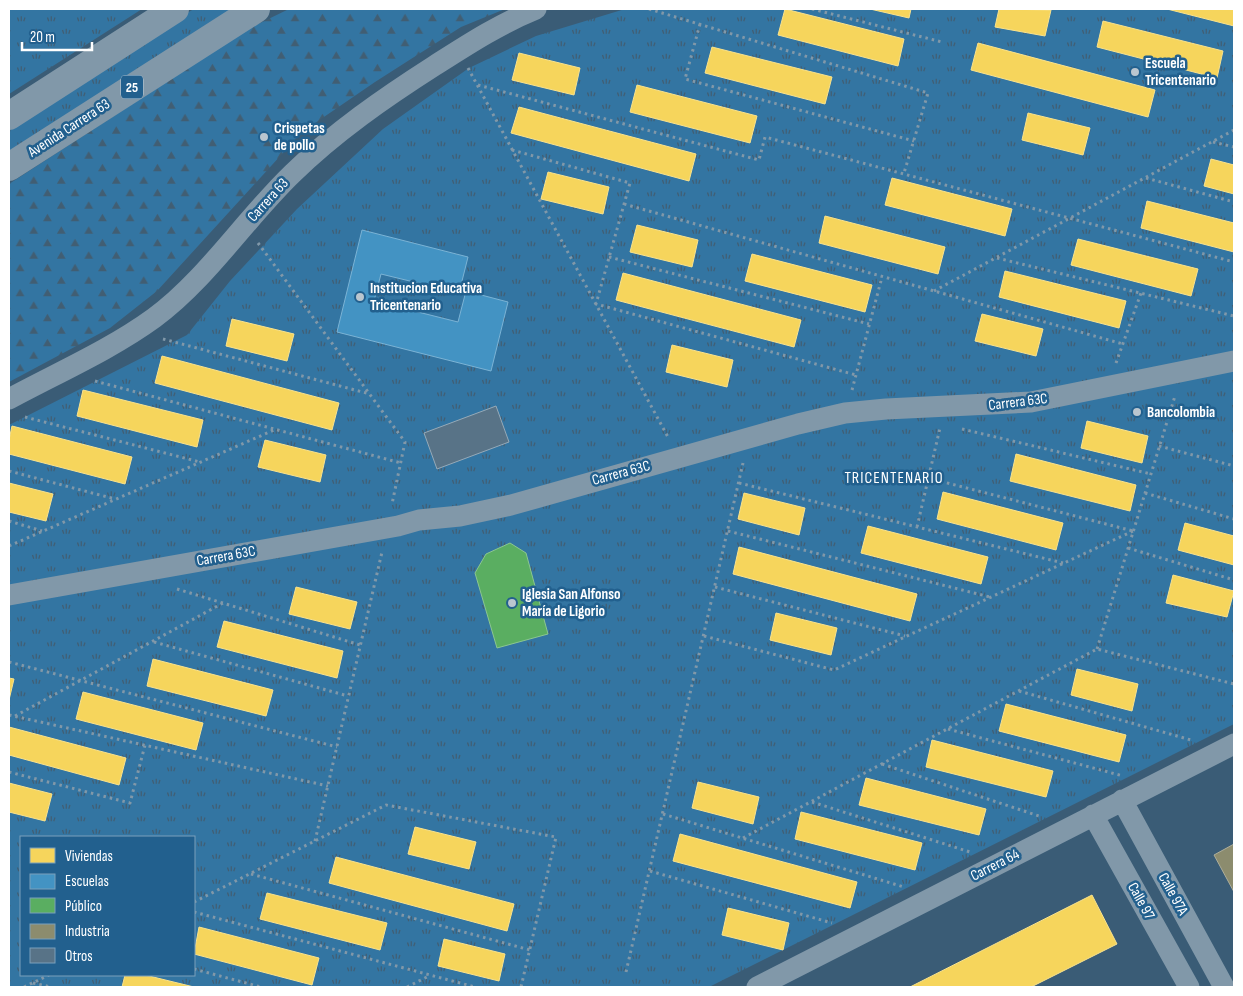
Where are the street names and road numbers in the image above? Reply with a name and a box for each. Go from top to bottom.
road number: 25 [121,75,143,98]
street label: Avenida Carrera 63 [24,94,114,162]
street label: Carrera 63 [243,174,293,226]
street label: Carrera 63C [987,389,1049,415]
street label: Carrera 63C [590,456,652,490]
street label: Carrera 63C [195,541,257,571]
street label: Carrera 64 [967,845,1023,885]
street label: Calle 97A [1154,869,1193,919]
street label: Calle 97 [1123,879,1159,923]

